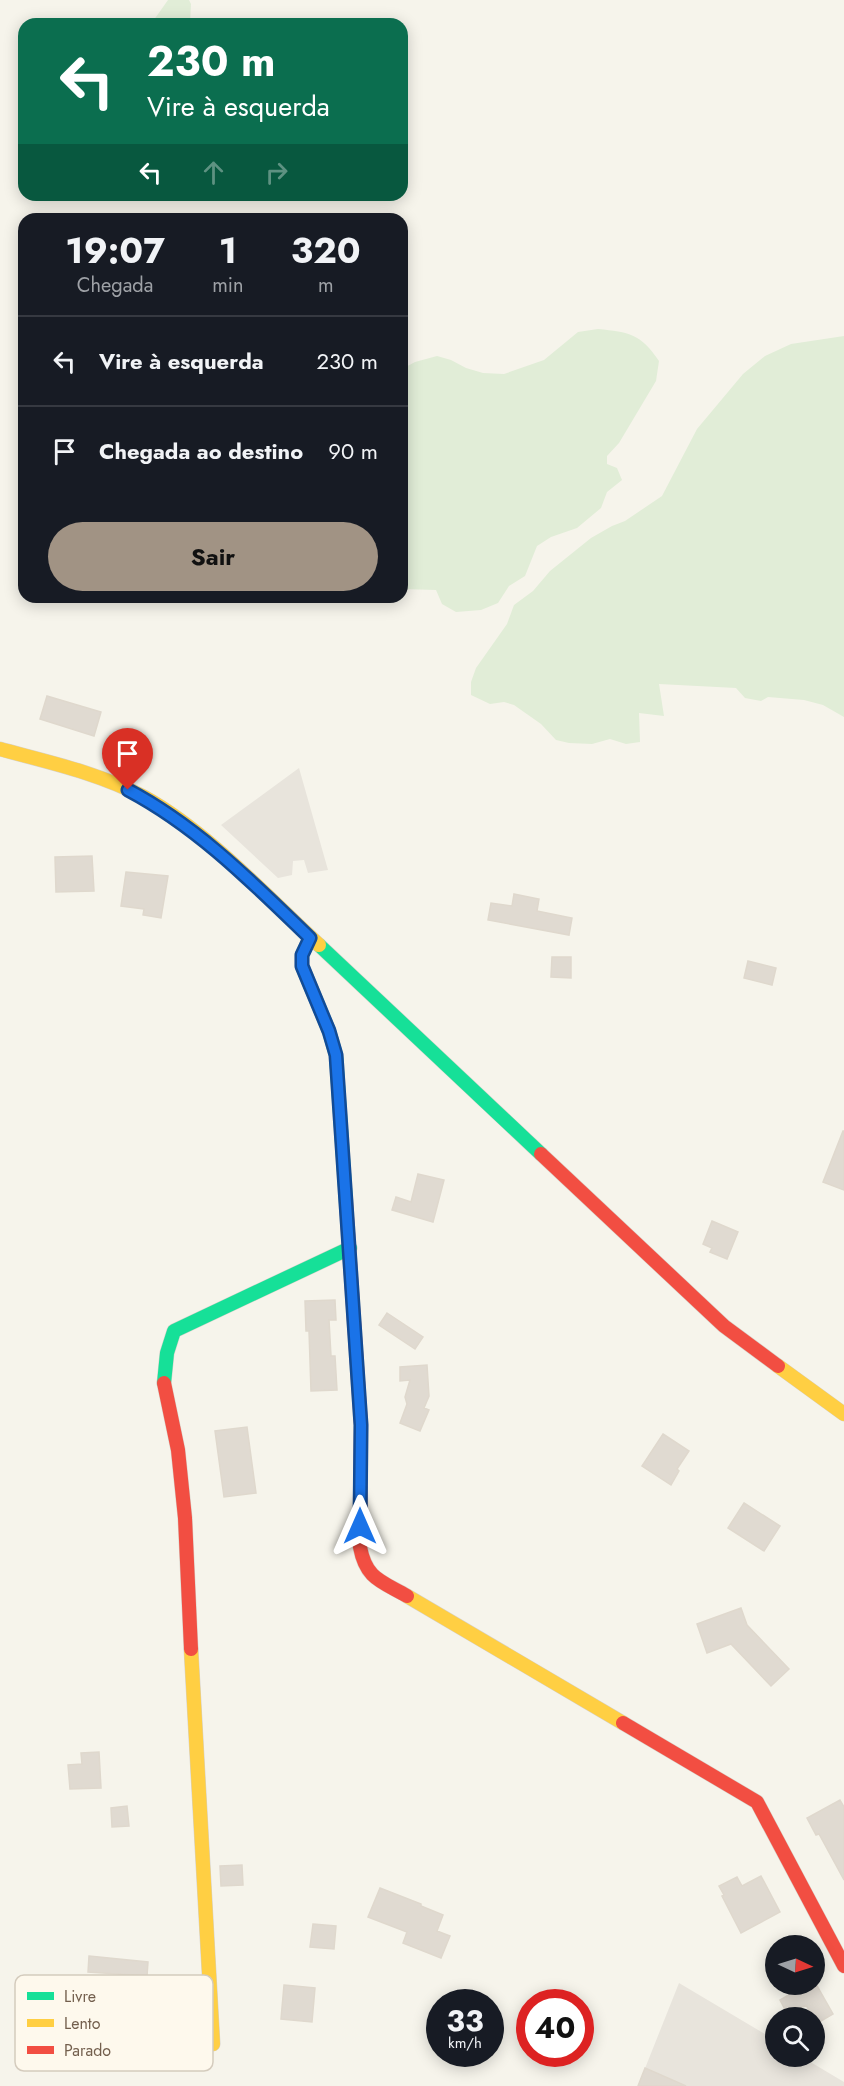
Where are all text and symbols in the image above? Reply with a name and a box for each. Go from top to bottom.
text: 230 m [147,31,275,92]
icon: left [48,42,126,120]
text: Vire à esquerda [147,87,330,126]
icon: left [134,156,167,189]
icon: ahead [197,156,230,189]
icon: right [260,156,293,189]
text: 19:07 [65,224,165,276]
text: 1 [219,224,237,276]
text: 320 [291,224,361,276]
text: Chegada [77,271,153,300]
text: min [212,271,244,300]
text: m [318,271,334,300]
icon: left [48,345,81,378]
text: Vire à esquerda [99,345,264,377]
text: 230 m [317,345,378,377]
icon: arrive [48,435,81,468]
text: Chegada ao destino [99,435,303,467]
text: 90 m [328,435,378,467]
button: Sair [48,522,378,591]
pin [102,728,153,790]
icon: arrive [111,737,144,770]
position arrow [328,1494,392,1558]
north arrow [765,1935,825,1995]
map controls [765,1935,825,2067]
legend [15,1975,213,2071]
text: Livre [64,1985,96,2008]
speed limit sign: 40 [516,1989,594,2067]
text: 33 [446,1999,484,2042]
button: search [765,2007,825,2067]
text: Lento [64,2012,101,2035]
text: km/h [448,2032,482,2054]
text: Parado [64,2039,111,2062]

